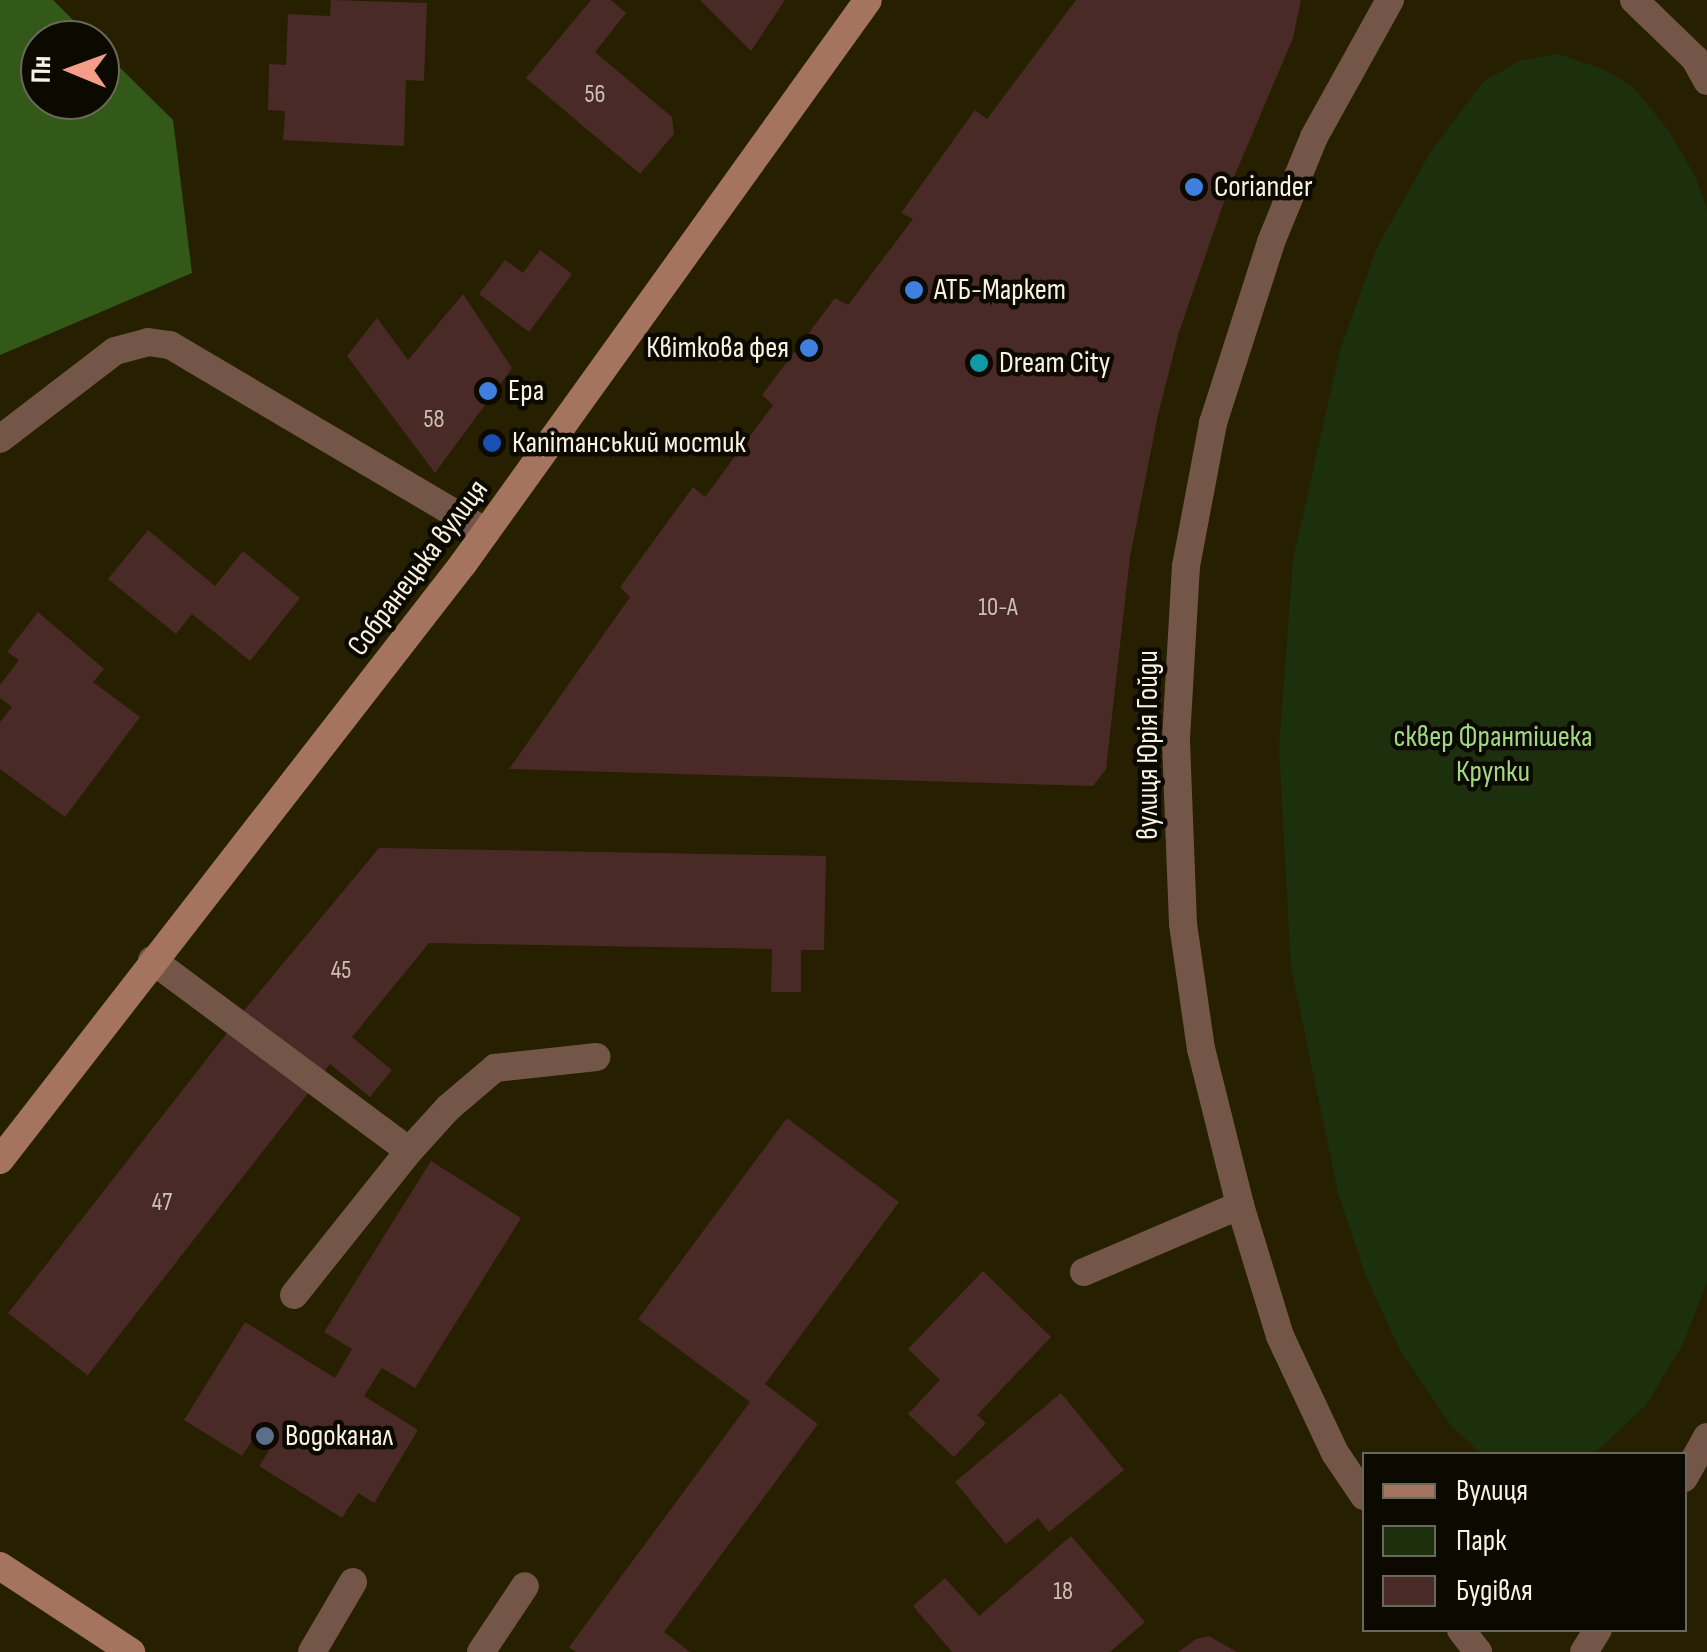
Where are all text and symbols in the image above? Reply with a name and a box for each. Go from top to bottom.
north arrow [20,20,120,120]
text: Пн [25,56,58,83]
house number: 56 [585,80,605,110]
place label: Coriander [1214,169,1312,205]
marker: Coriander [1183,176,1205,198]
place label: АТБ-Маркет [934,272,1066,308]
marker: АТБ-Маркет [903,279,925,301]
place label: Квіткова фея [646,330,789,366]
marker: Квіткова фея [798,337,820,359]
place label: Dream City [999,345,1110,381]
marker: Dream City [968,352,990,374]
place label: Ера [508,373,544,409]
marker: Ера [477,380,499,402]
house number: 58 [424,405,444,435]
place label: Капітанський мостик [512,425,746,461]
marker: Капітанський мостик [481,432,503,454]
street label: Собранецька вулиця [340,473,496,663]
house number: 10-А [978,593,1018,623]
street label: вулиця Юрія Гойди [1130,650,1166,840]
park label: сквер Франтішека Крупки [1393,719,1593,790]
house number: 45 [331,956,351,986]
house number: 47 [152,1188,172,1218]
place label: Водоканал [285,1418,393,1454]
marker: Водоканал [254,1425,276,1447]
legend [1362,1452,1687,1632]
text: Вулиця [1456,1473,1528,1509]
text: Парк [1456,1523,1507,1559]
text: Будівля [1456,1573,1533,1609]
house number: 18 [1053,1577,1073,1607]

